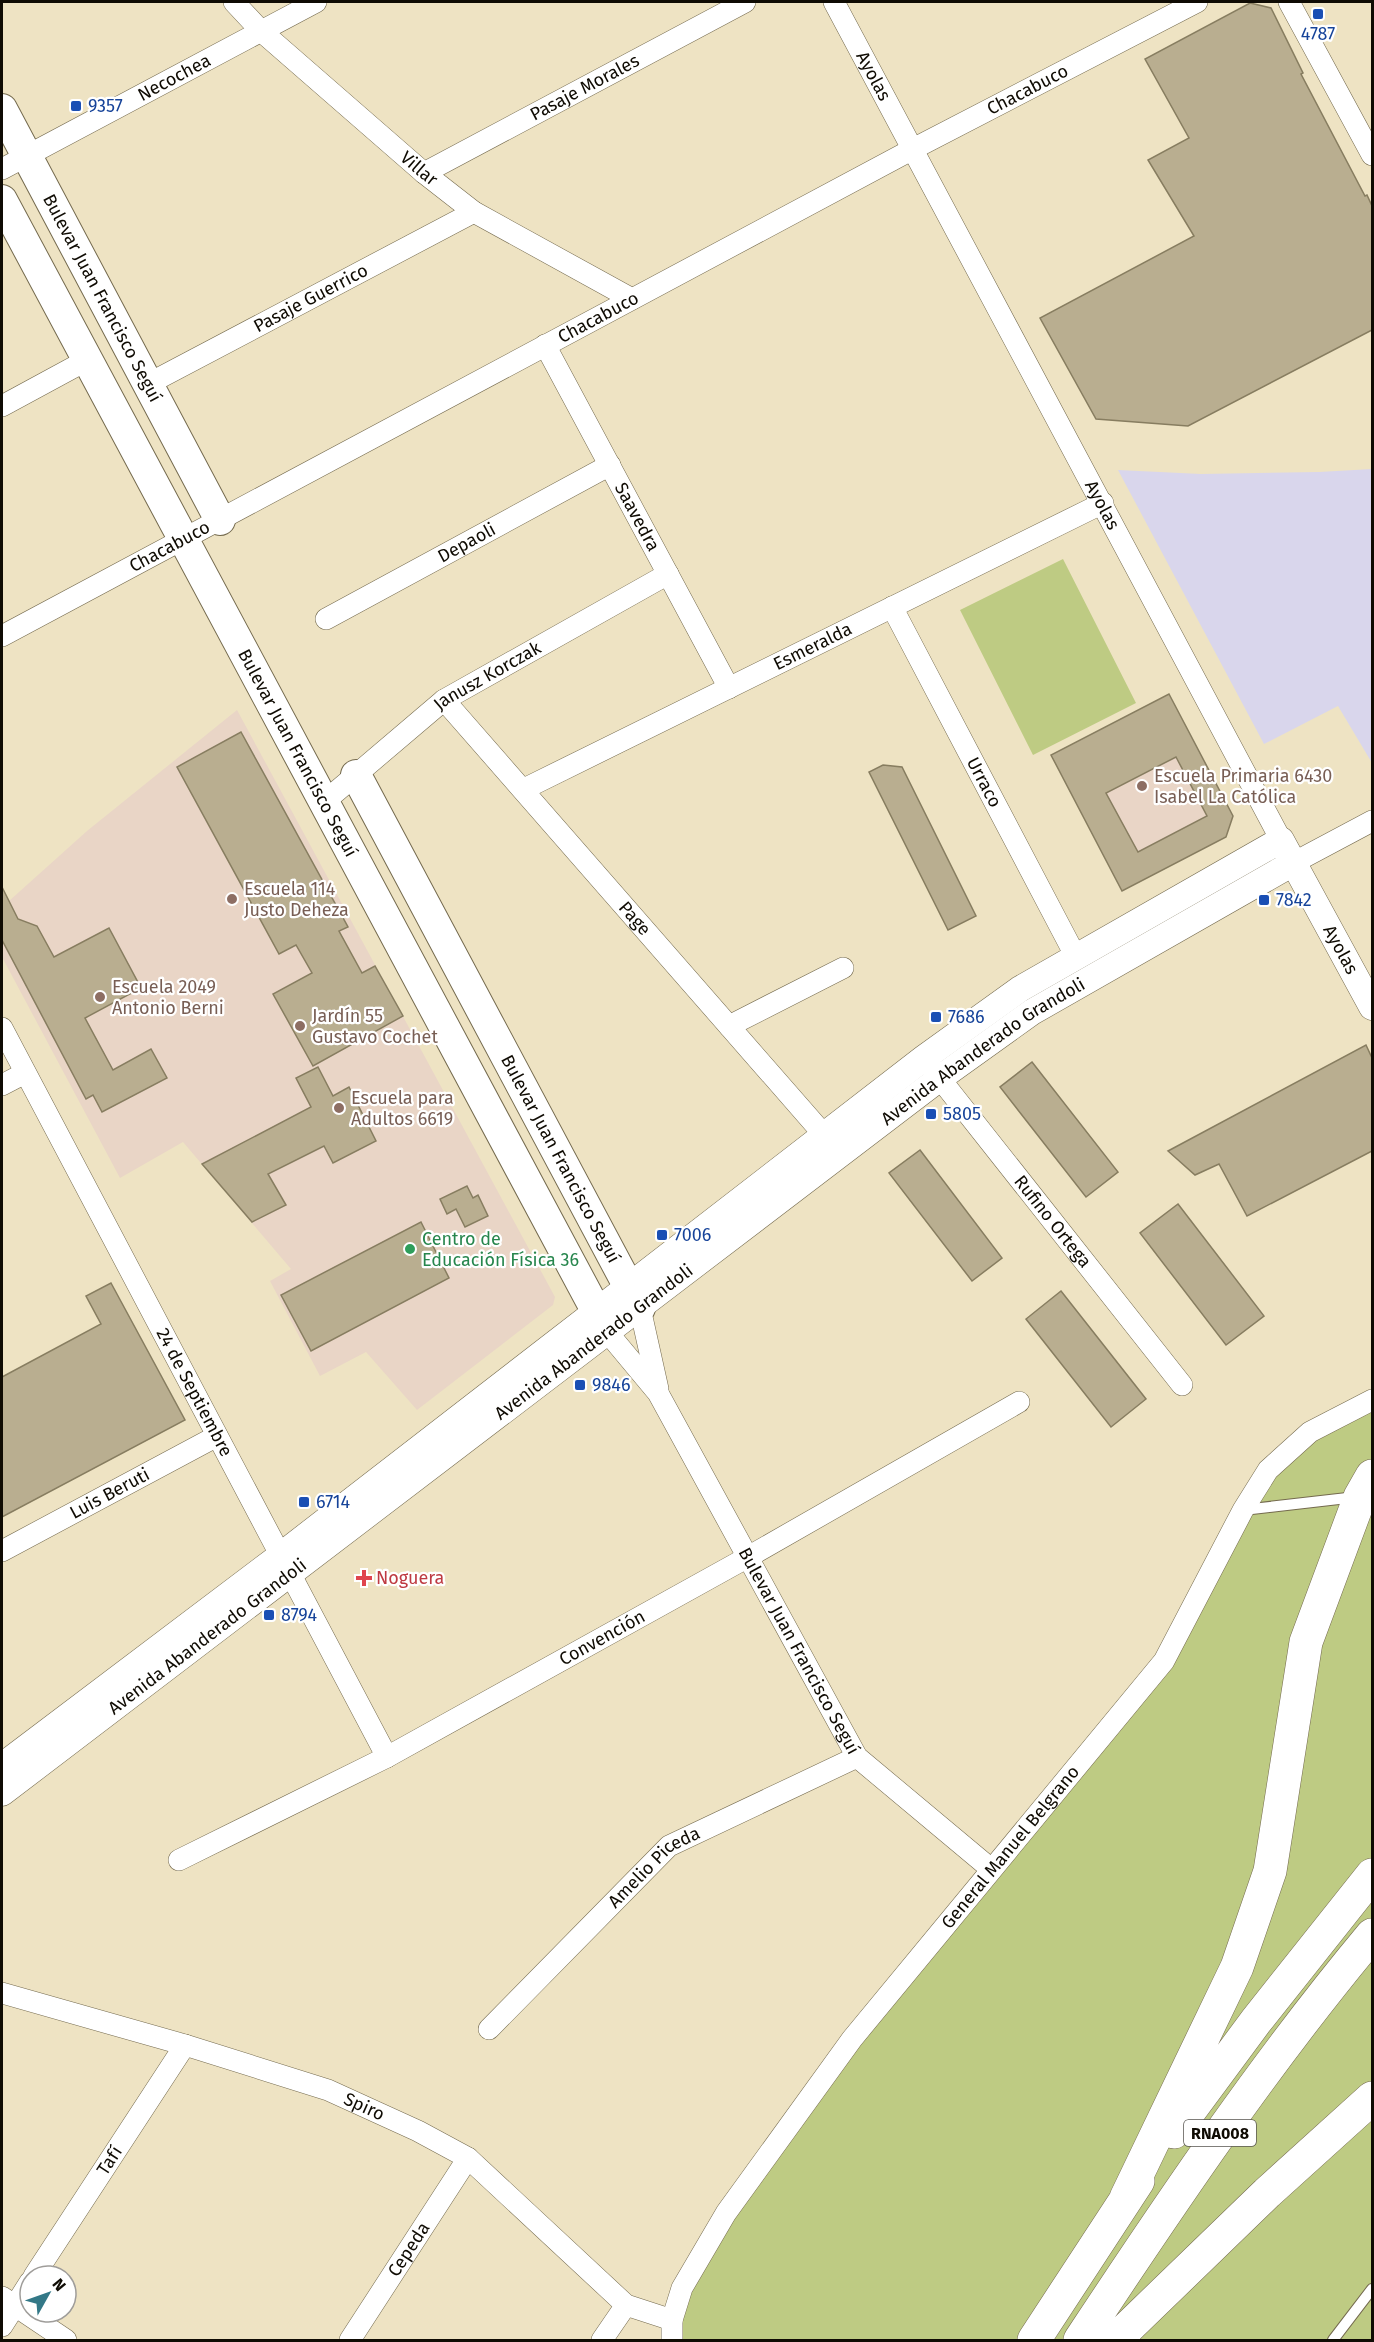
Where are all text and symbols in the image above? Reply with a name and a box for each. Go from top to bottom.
marker: 4787 [1311,7,1325,21]
place label: 4787 [1301,23,1335,45]
street label: Ayolas [851,48,896,105]
street label: Necochea [134,49,214,106]
street label: Pasaje Morales [526,49,643,125]
street label: Chacabuco [983,60,1072,120]
place label: 9357 [88,95,123,117]
marker: 9357 [69,99,83,113]
street label: Villar [396,146,442,191]
street label: Bulevar Juan Francisco Seguí [38,190,166,406]
street label: Pasaje Guerrico [250,259,372,337]
street label: Chacabuco [554,287,642,348]
street label: Ayolas [1080,476,1124,533]
street label: Saavedra [610,479,664,555]
street label: Chacabuco [125,516,214,577]
street label: Depaoli [434,518,499,567]
street label: Esmeralda [770,618,856,675]
street label: Janusz Korczak [429,636,545,715]
street label: Bulevar Juan Francisco Seguí [233,645,362,861]
street label: Urraco [962,753,1006,811]
place label: Escuela Primaria 6430 Isabel La Católica [1154,765,1332,808]
marker: Escuela Primaria 6430 Isabel La Católica [1135,779,1149,793]
place label: Escuela 114 Justo Deheza [244,878,349,921]
place label: 7842 [1276,889,1312,911]
marker: Escuela 114 Justo Deheza [225,892,239,906]
marker: 7842 [1257,893,1271,907]
street label: Page [614,897,656,940]
street label: Ayolas [1318,921,1363,978]
street label: Avenida Abanderado Grandoli [877,973,1089,1130]
place label: Escuela 2049 Antonio Berni [112,976,224,1019]
marker: Escuela 2049 Antonio Berni [93,990,107,1004]
place label: Jardín 55 Gustavo Cochet [312,1005,438,1048]
place label: 7686 [948,1006,985,1028]
marker: 7686 [929,1010,943,1024]
marker: Jardín 55 Gustavo Cochet [293,1019,307,1033]
street label: Bulevar Juan Francisco Seguí [496,1051,625,1267]
place label: Escuela para Adultos 6619 [351,1087,454,1130]
marker: Escuela para Adultos 6619 [332,1101,346,1115]
place label: 5805 [943,1103,981,1125]
marker: 5805 [924,1107,938,1121]
street label: Rufino Ortega [1009,1171,1096,1272]
place label: 7006 [674,1224,711,1246]
place label: Centro de Educación Física 36 [422,1228,579,1271]
marker: 7006 [655,1228,669,1242]
marker: Centro de Educación Física 36 [403,1242,417,1256]
street label: Avenida Abanderado Grandoli [490,1259,697,1425]
street label: 24 de Septiembre [151,1324,237,1460]
place label: 9846 [592,1374,631,1396]
marker: 9846 [573,1378,587,1392]
street label: Luis Beruti [66,1463,153,1524]
place label: 6714 [316,1491,351,1513]
marker: 6714 [297,1495,311,1509]
street label: Bulevar Juan Francisco Seguí [734,1544,864,1758]
street label: Avenida Abanderado Grandoli [104,1554,311,1719]
place label: Noguera [376,1567,444,1589]
marker: Noguera [357,1571,371,1585]
place label: 8794 [281,1604,318,1626]
street label: Convención [555,1605,649,1670]
marker: 8794 [262,1608,276,1622]
street label: General Manuel Belgrano [937,1761,1084,1933]
street label: Amelio Piceda [603,1822,704,1912]
street label: Spiro [340,2088,388,2125]
road number: RNA008 [1184,2120,1256,2146]
street label: Tafí [92,2142,127,2179]
street label: Cepeda [383,2218,434,2281]
north arrow [18,2264,78,2324]
text: N [48,2275,70,2295]

